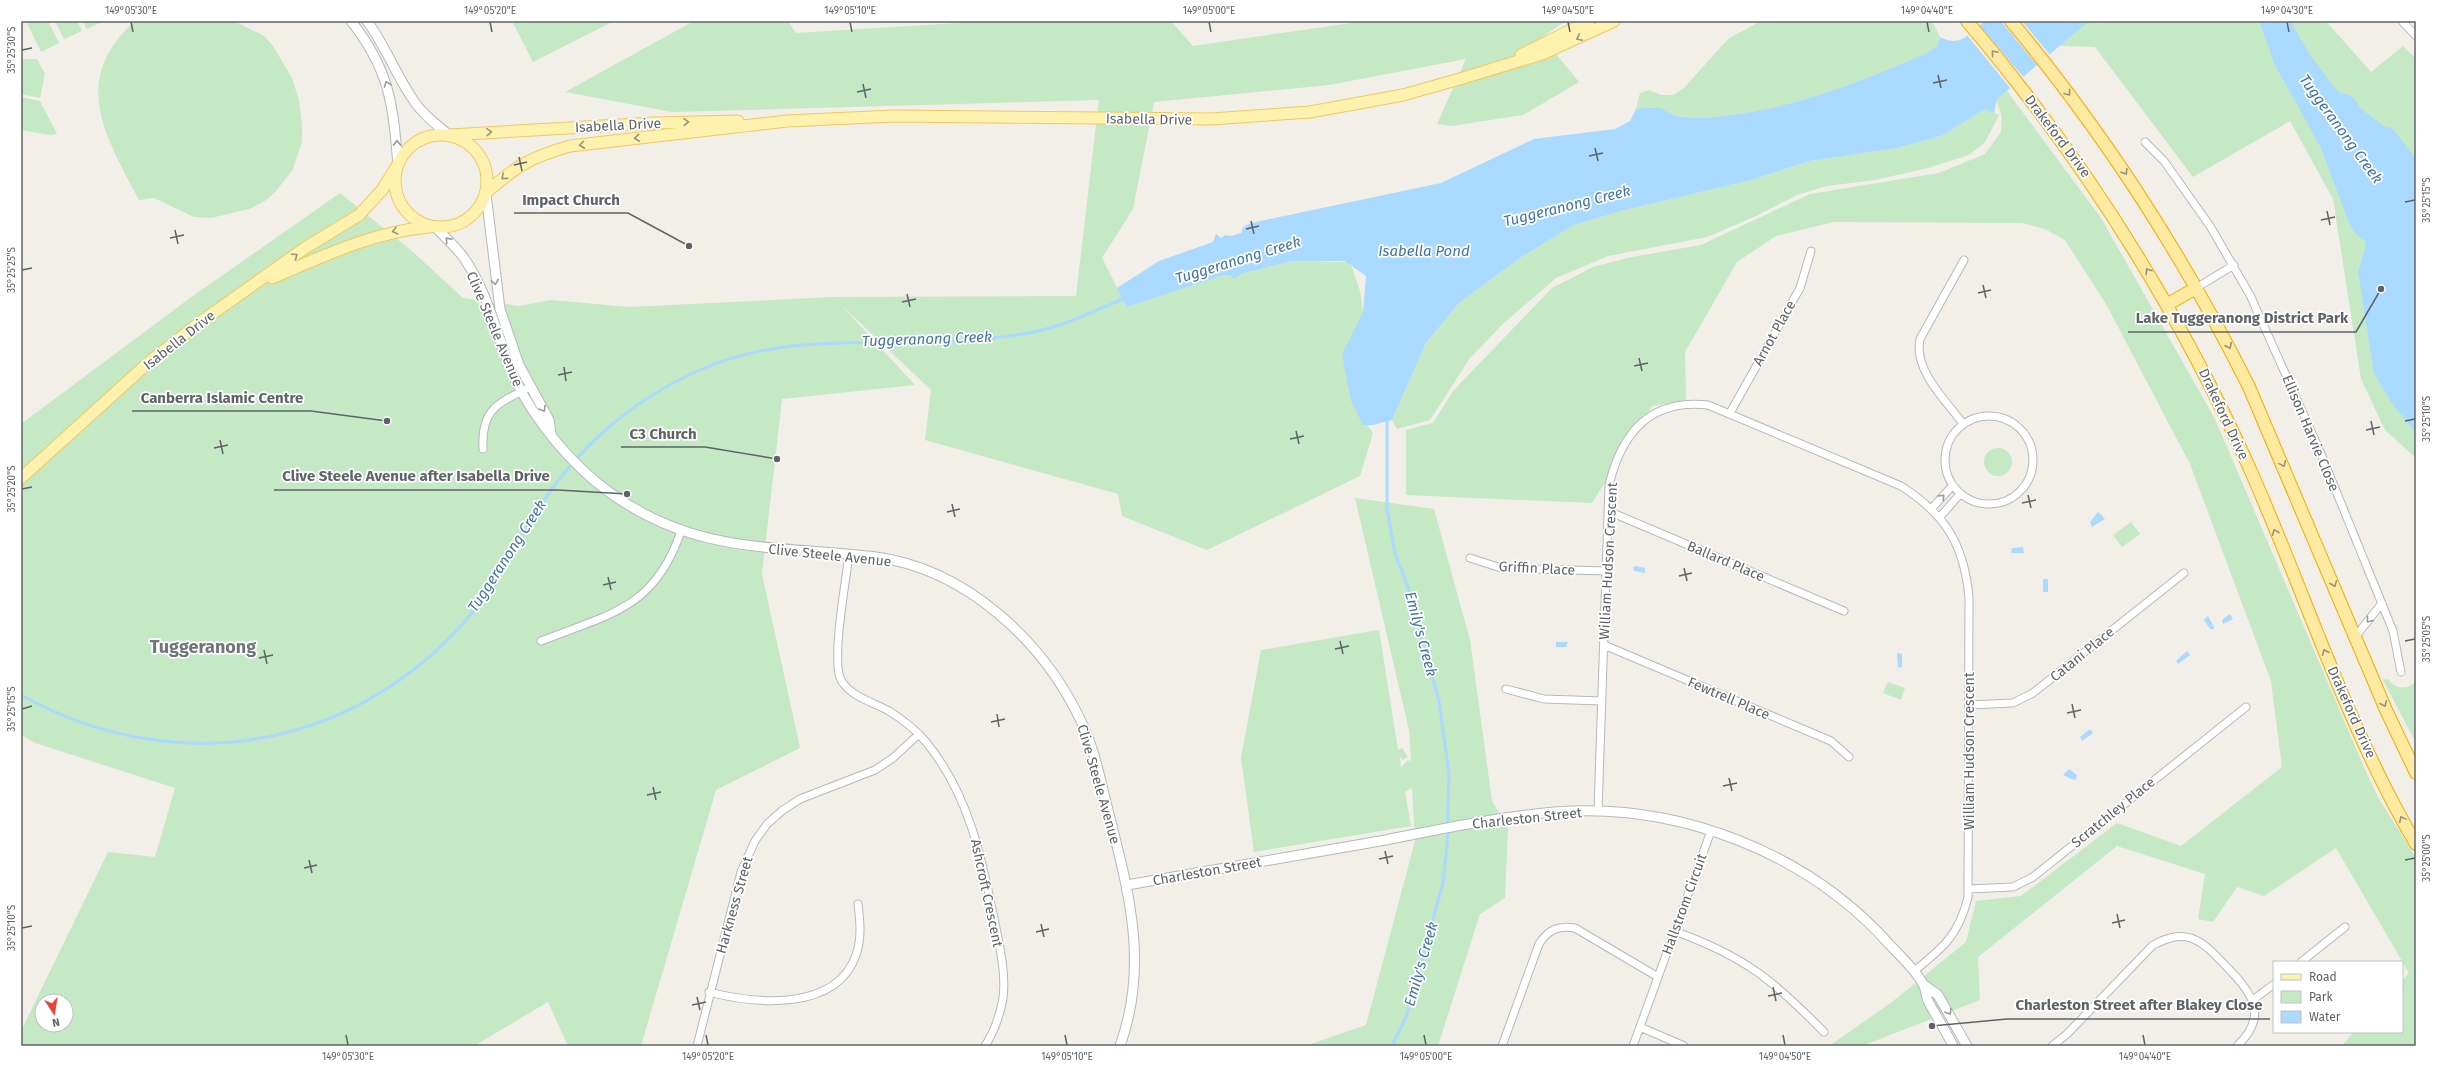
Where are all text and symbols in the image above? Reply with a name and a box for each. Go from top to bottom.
text: 149°05'30"E [105,5,157,17]
text: 149°05'20"E [464,5,516,17]
text: 149°05'10"E [824,5,876,17]
text: 149°05'00"E [1183,5,1235,17]
text: 149°04'50"E [1542,5,1594,17]
text: 149°04'40"E [1901,5,1953,17]
text: 149°04'30"E [2261,5,2313,17]
text: 35°25'30"S [6,26,18,73]
one-way arrow [1576,33,1583,41]
one-way arrow [1991,51,1998,58]
water label: Tuggeranong Creek [2295,71,2387,187]
one-way arrow [383,80,391,87]
one-way arrow [2063,88,2070,95]
street label: Drakeford Drive [2021,92,2094,181]
street label: Isabella Drive [1106,110,1192,129]
street label: Isabella Drive [574,115,662,136]
one-way arrow [683,118,689,126]
one-way arrow [486,127,492,136]
one-way arrow [634,134,640,143]
one-way arrow [393,140,401,146]
one-way arrow [579,140,585,149]
one-way arrow [2120,168,2128,175]
one-way arrow [501,172,509,179]
text: 35°25'15"S [2421,177,2433,223]
water label: Tuggeranong Creek [1502,182,1632,230]
callout: Impact Church [514,186,628,213]
text: Impact Church [522,191,620,209]
one-way arrow [392,226,399,235]
water label: Tuggeranong Creek [1173,232,1303,288]
one-way arrow [445,237,452,245]
water label: Isabella Pond [1378,242,1470,260]
text: 35°25'25"S [6,246,18,293]
one-way arrow [290,254,297,261]
one-way arrow [2146,268,2153,275]
street label: Clive Steele Avenue [463,269,526,389]
one-way arrow [491,279,499,285]
street label: Arnot Place [1749,298,1799,369]
callout: Lake Tuggeranong District Park [2128,305,2356,332]
street label: Isabella Drive [140,307,219,374]
text: Lake Tuggeranong District Park [2136,309,2349,327]
water label: Tuggeranong Creek [862,328,992,350]
one-way arrow [2224,342,2231,349]
street label: Drakeford Drive [2195,366,2252,463]
street label: Ellison Harvie Close [2278,372,2343,494]
callout: Canberra Islamic Centre [132,384,311,411]
text: Canberra Islamic Centre [141,389,303,407]
text: 35°25'10"S [2421,395,2433,442]
one-way arrow [538,405,545,412]
callout: C3 Church [621,420,705,447]
text: C3 Church [629,425,697,443]
one-way arrow [2278,460,2286,468]
callout: Clive Steele Avenue after Isabella Drive [274,463,558,490]
text: 35°25'20"S [6,465,18,512]
text: Clive Steele Avenue after Isabella Drive [282,467,550,485]
street label: William Hudson Crescent [1596,481,1621,640]
one-way arrow [1937,494,1945,502]
water label: Tuggeranong Creek [464,496,550,616]
one-way arrow [2272,528,2280,535]
street label: Ballard Place [1685,538,1767,585]
street label: Clive Steele Avenue [768,541,892,570]
street label: Griffin Place [1498,558,1576,579]
one-way arrow [2329,580,2337,587]
water label: Emily's Creek [1401,590,1441,678]
one-way arrow [2366,615,2373,622]
text: 35°25'05"S [2421,615,2433,662]
street label: Catani Place [2047,623,2118,685]
district label: Tuggeranong [150,636,256,658]
one-way arrow [2322,648,2330,655]
street label: Drakeford Drive [2324,664,2379,761]
street label: William Hudson Crescent [1961,671,1978,830]
street label: Fewtrell Place [1685,674,1772,723]
text: 35°25'15"S [6,686,18,732]
one-way arrow [2379,699,2387,707]
street label: Clive Steele Avenue [1073,722,1124,846]
street label: Scratchley Place [2068,774,2158,851]
street label: Charleston Street [1471,804,1584,833]
one-way arrow [2399,816,2406,823]
text: 35°25'00"S [2421,834,2433,882]
street label: Ashcroft Crescent [967,837,1006,950]
street label: Hallstrom Circuit [1658,851,1711,957]
street label: Charleston Street [1151,853,1264,889]
street label: Harkness Street [713,854,757,956]
text: 35°25'10"S [6,904,18,951]
water label: Emily's Creek [1400,920,1442,1008]
legend [2273,961,2403,1033]
text: Road [2309,970,2337,984]
text: Park [2309,990,2333,1004]
callout: Charleston Street after Blakey Close [2007,992,2270,1019]
north arrow [34,993,74,1033]
text: Charleston Street after Blakey Close [2015,996,2263,1014]
one-way arrow [1944,1008,1952,1015]
text: Water [2309,1010,2341,1024]
text: N [51,1015,61,1029]
text: 149°05'30"E [322,1051,374,1063]
text: 149°05'20"E [682,1051,734,1063]
text: 149°05'10"E [1041,1051,1093,1063]
text: 149°05'00"E [1400,1051,1452,1063]
text: 149°04'50"E [1759,1051,1811,1063]
text: 149°04'40"E [2119,1051,2171,1063]

